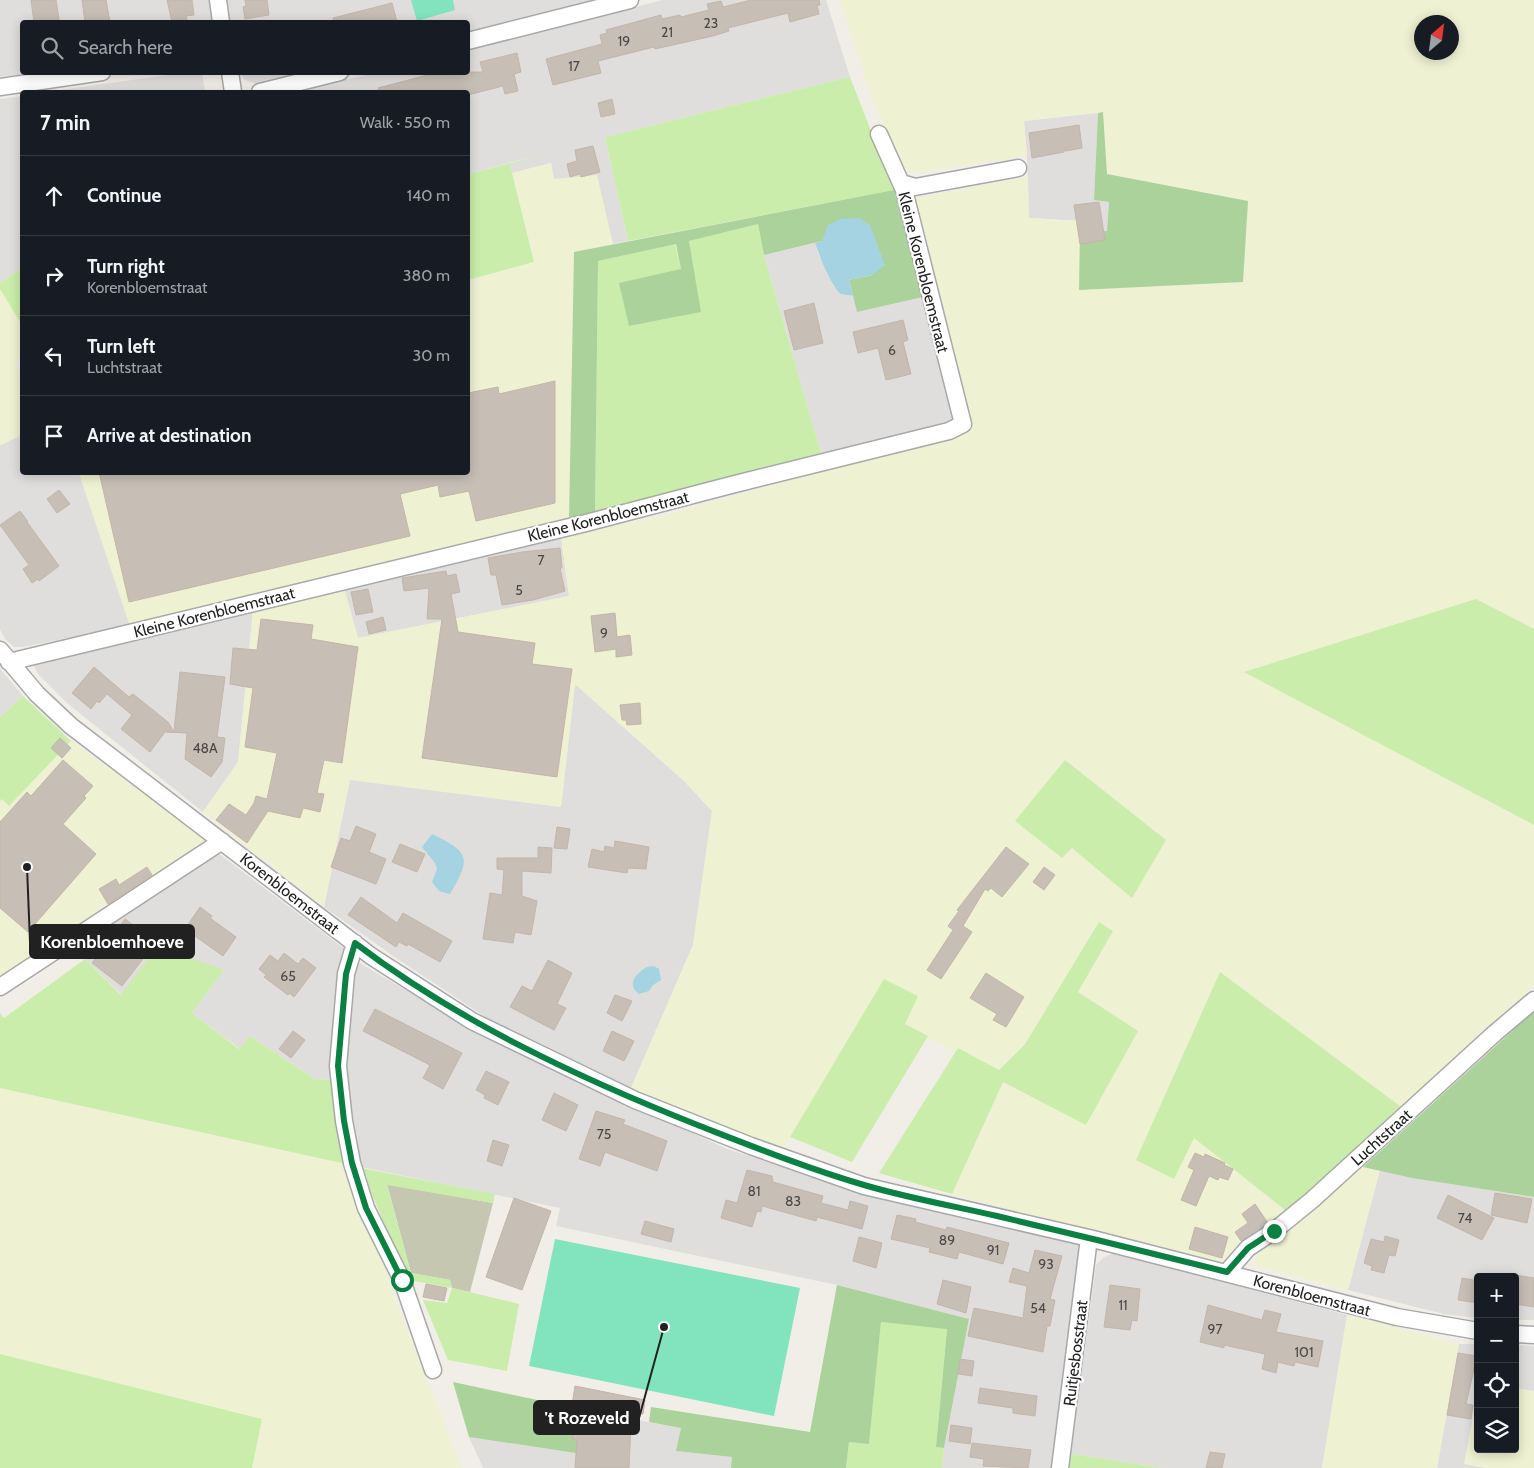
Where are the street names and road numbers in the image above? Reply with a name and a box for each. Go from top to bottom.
street label: Kleine Korenbloemstraat [894,190,953,355]
street label: Kleine Korenbloemstraat [526,487,691,546]
street label: Kleine Korenbloemstraat [132,583,297,642]
street label: Korenbloemstraat [236,849,343,938]
street label: Luchtstraat [1347,1105,1416,1170]
street label: Korenbloemstraat [1251,1271,1373,1320]
street label: Ruitjesbosstraat [1060,1298,1092,1407]

